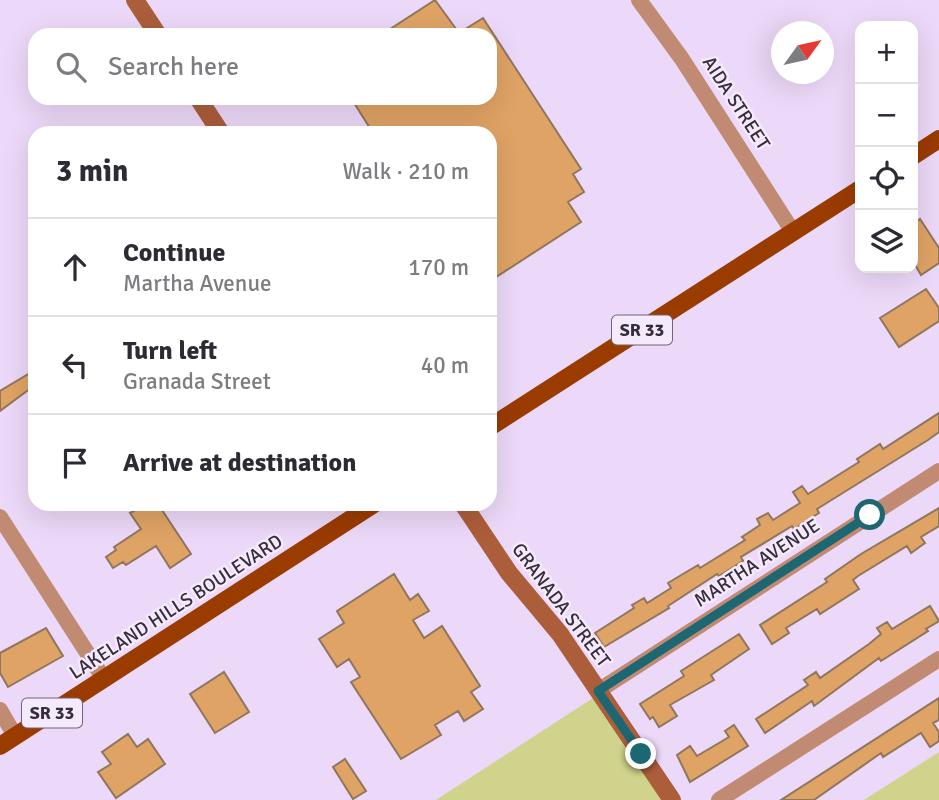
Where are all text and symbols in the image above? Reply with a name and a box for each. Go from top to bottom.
north arrow [771,21,834,84]
map controls [855,21,918,273]
button: + [855,21,918,84]
search box [28,28,497,105]
icon: search [52,48,90,86]
text: Search here [108,51,239,83]
street label: AIDA STREET [697,52,775,155]
button: − [855,84,918,147]
button: locate [855,147,918,210]
text: 3 min [56,153,128,190]
text: Walk · 210 m [343,157,469,186]
button: layers [855,210,918,273]
text: Continue [123,237,225,269]
icon: ahead [56,248,94,286]
text: 170 m [408,253,469,282]
text: Martha Avenue [123,269,271,298]
road number: SR 33 [612,316,672,344]
text: Turn left [123,335,217,367]
icon: left [56,346,94,384]
text: 40 m [421,351,469,380]
text: Granada Street [123,367,271,396]
icon: arrive [56,444,94,482]
text: Arrive at destination [123,447,356,479]
route start [854,499,885,530]
street label: MARTHA AVENUE [690,514,824,612]
street label: LAKELAND HILLS BOULEVARD [65,529,287,685]
street label: GRANADA STREET [506,538,616,672]
road number: SR 33 [22,698,82,728]
route end [625,738,656,769]

